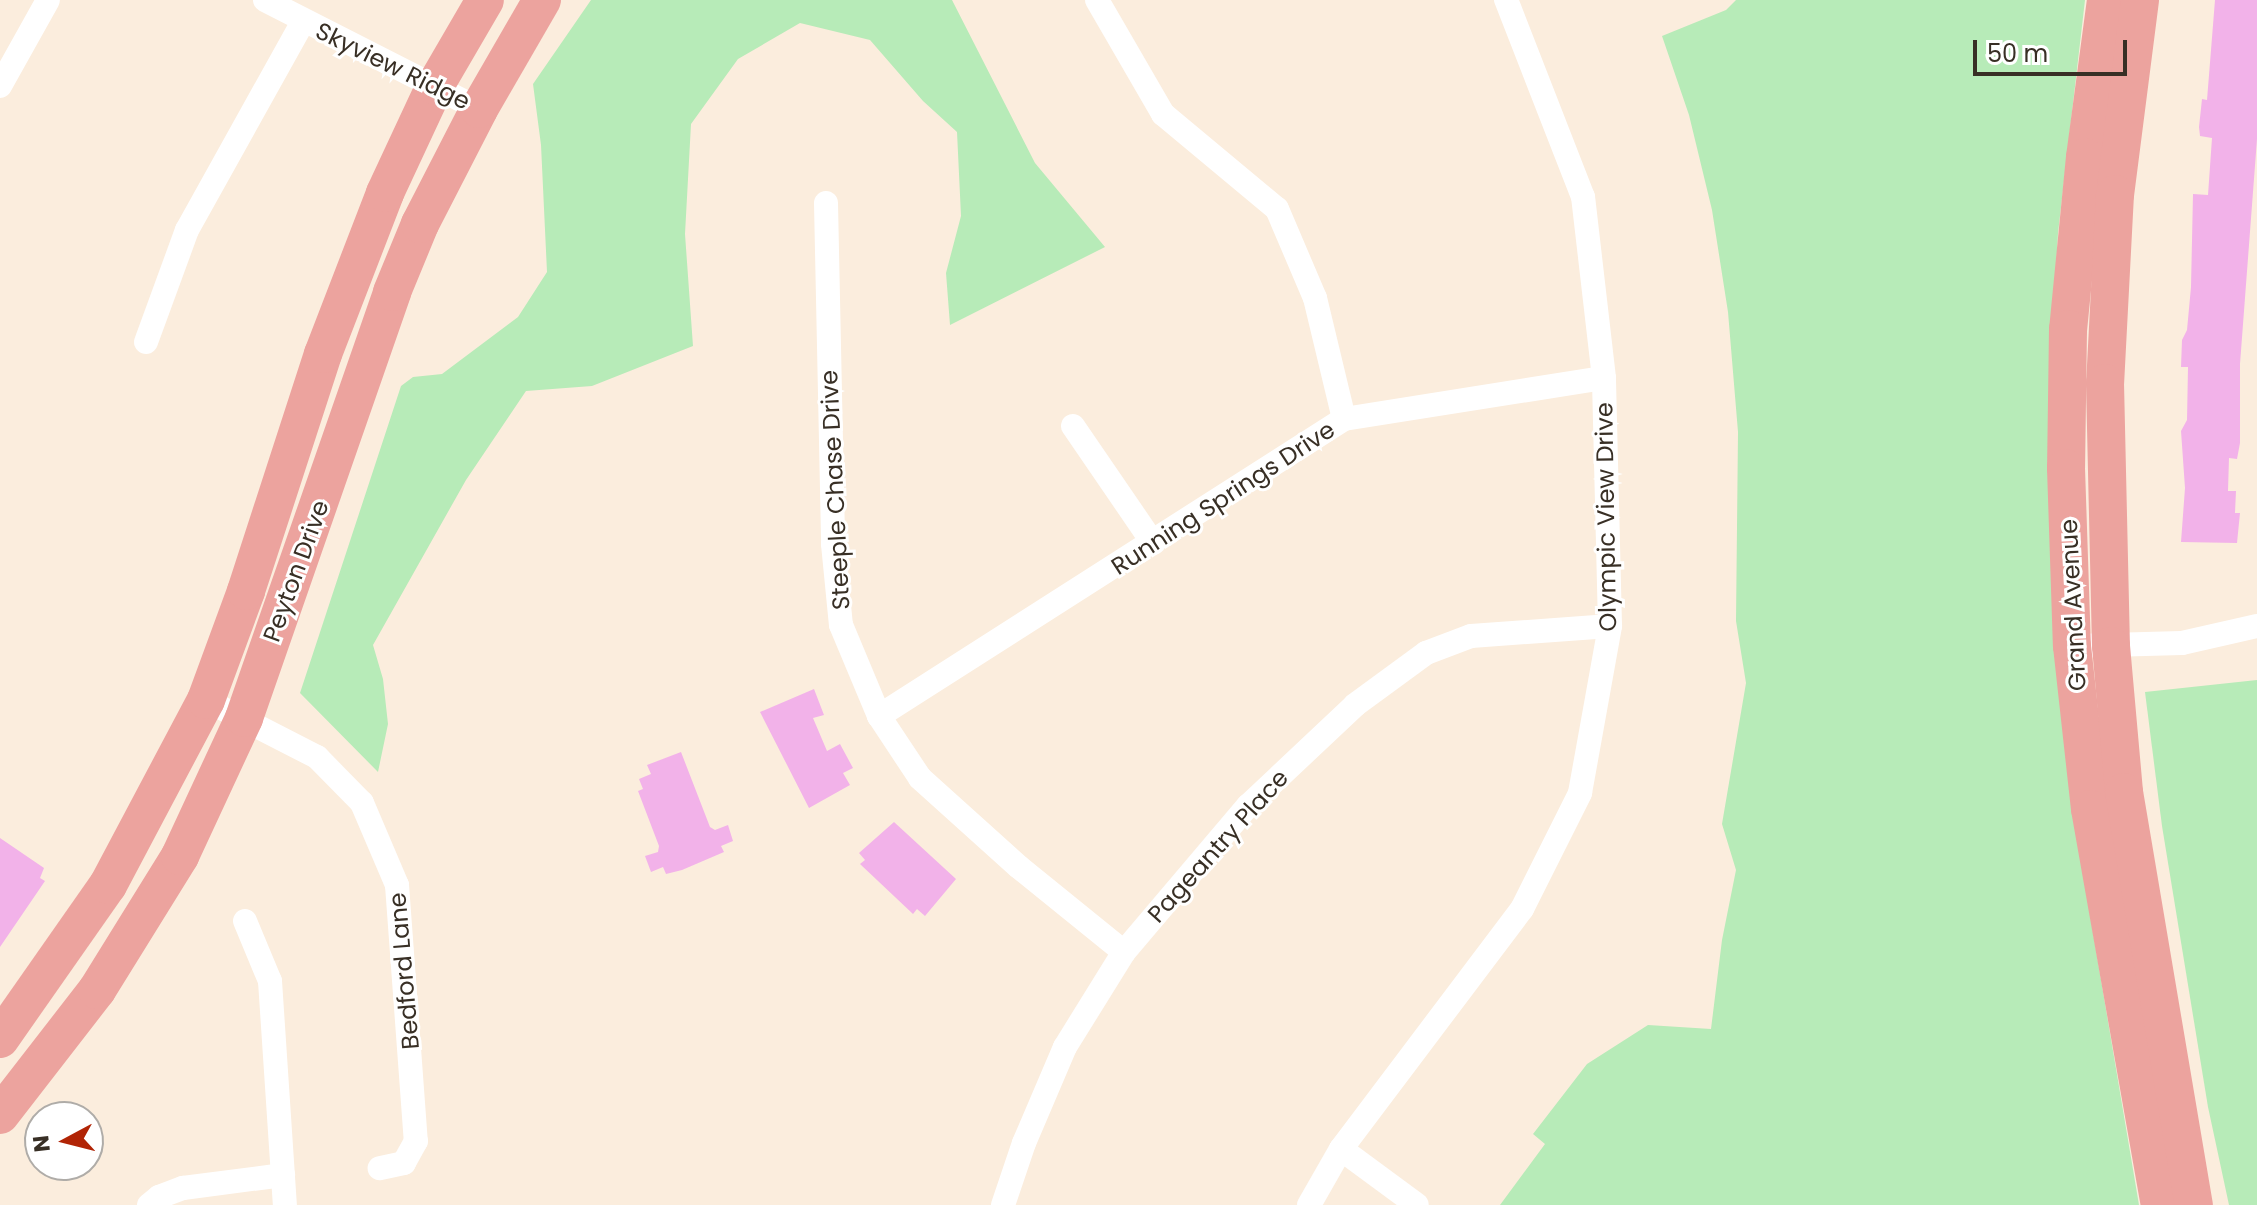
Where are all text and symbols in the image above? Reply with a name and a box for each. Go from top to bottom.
street label: Skyview Ridge [311,16,475,116]
scale bar [1977,24,2131,74]
text: 50 m [1987,37,2048,70]
street label: Steeple Chase Drive [814,369,856,611]
street label: Olympic View Drive [1590,402,1622,632]
street label: Running Springs Drive [1106,415,1340,581]
street label: Peyton Drive [257,496,335,646]
street label: Grand Avenue [2054,518,2092,692]
street label: Pageantry Place [1142,764,1294,928]
street label: Bedford Lane [383,891,425,1051]
north arrow [24,1101,104,1181]
text: N [25,1134,58,1154]

